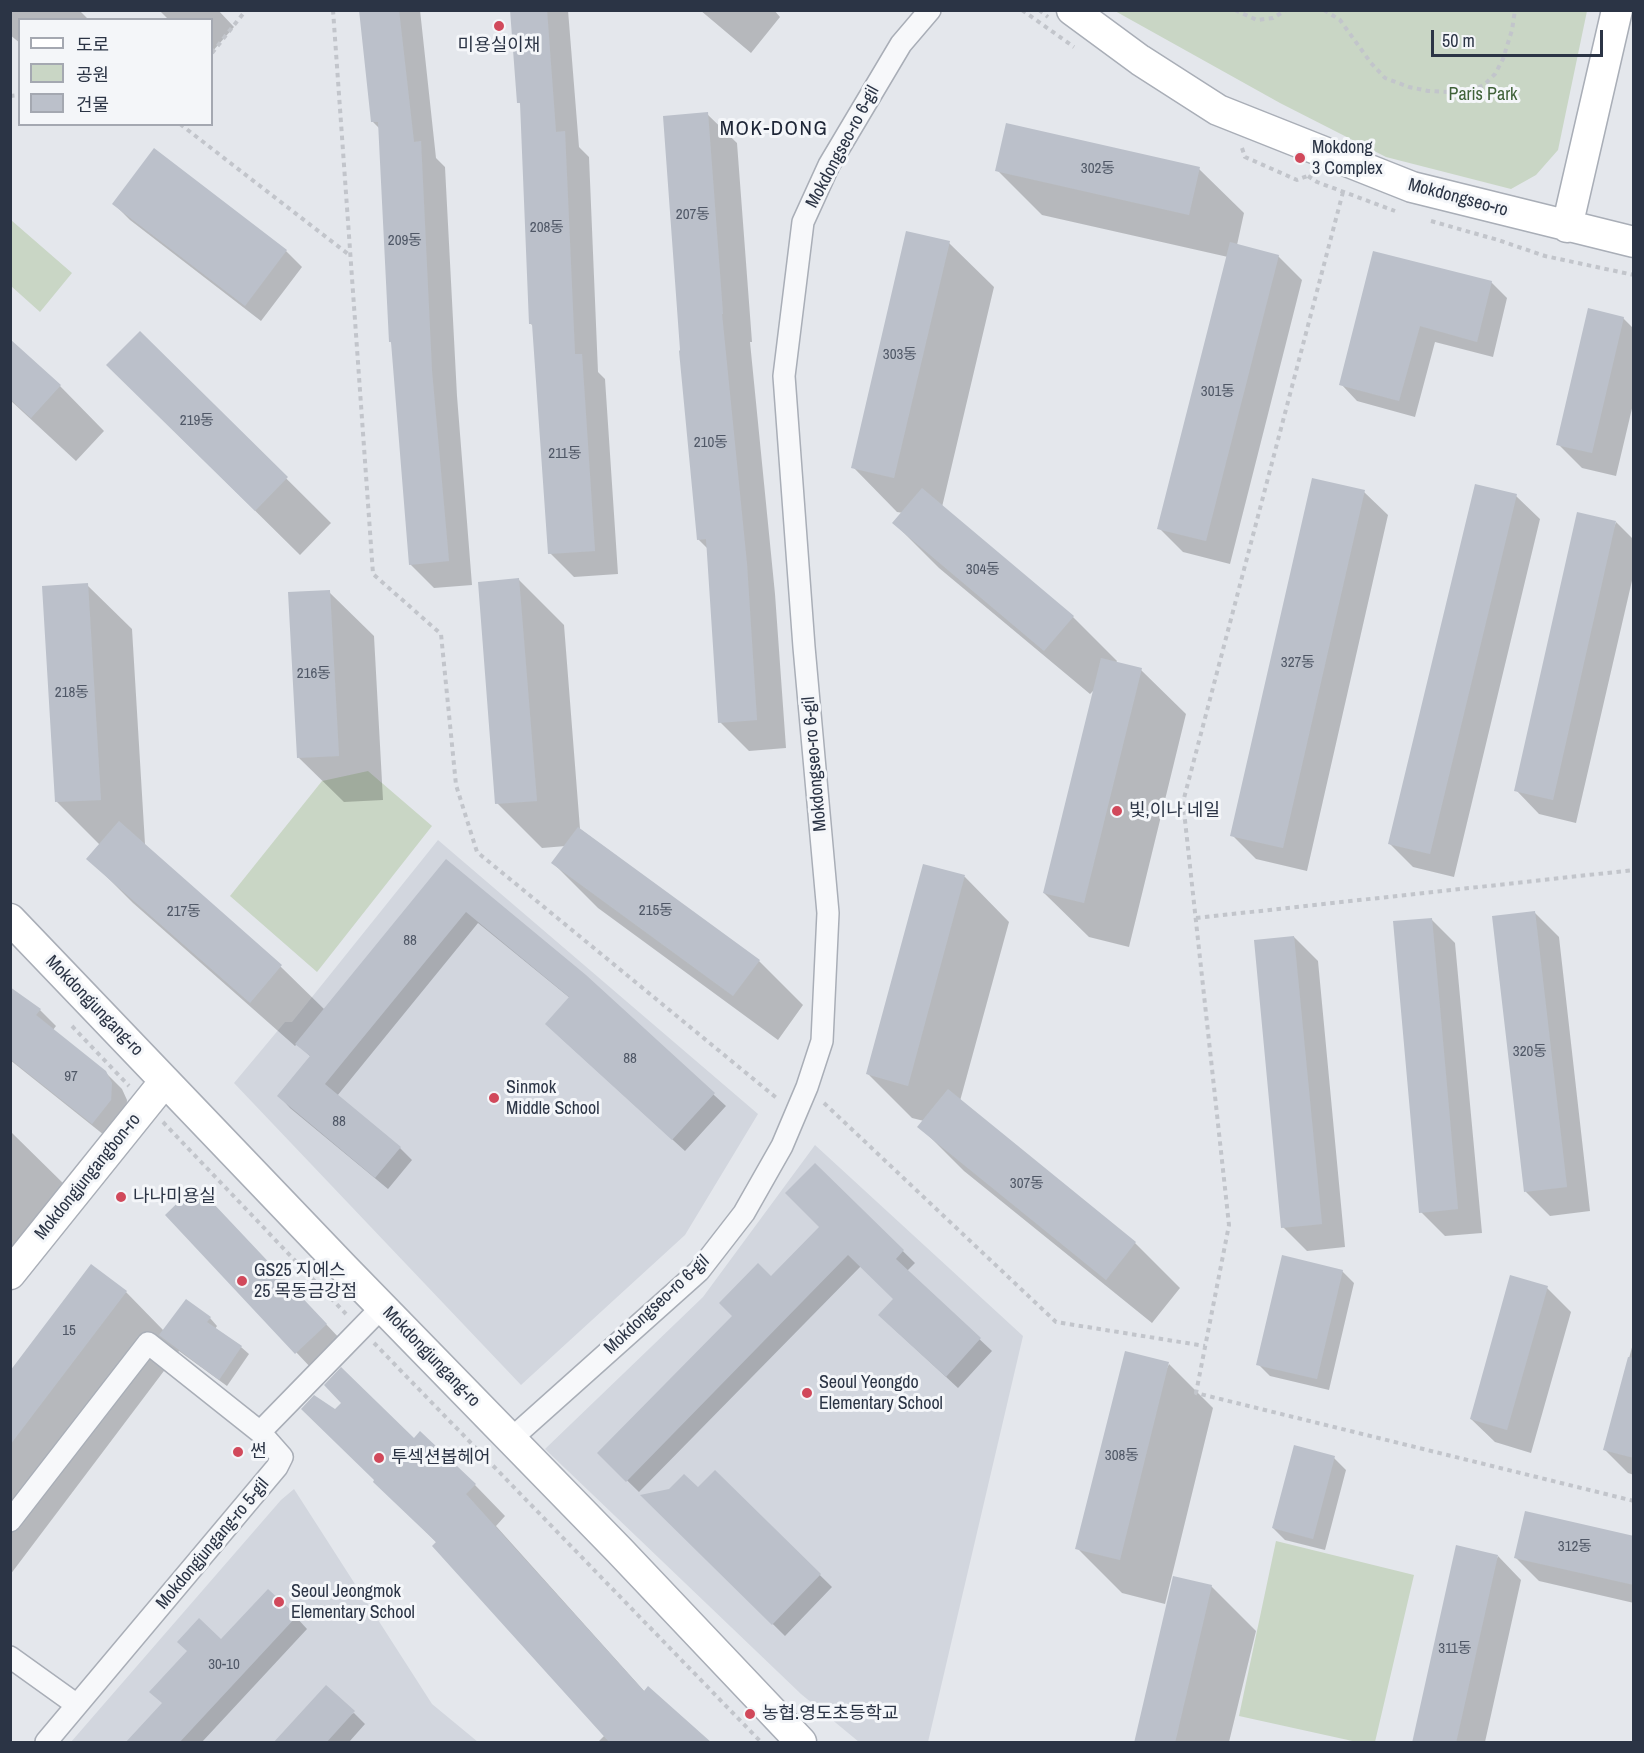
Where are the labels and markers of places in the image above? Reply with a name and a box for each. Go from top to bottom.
marker: 미용실이채 [492,19,506,33]
place label: 미용실이채 [458,35,540,57]
place label: Mokdong 3 Complex [1312,137,1383,180]
marker: Mokdong 3 Complex [1293,151,1307,165]
place label: 빛,이나 네일 [1129,800,1220,822]
marker: 빛,이나 네일 [1110,804,1124,818]
place label: Sinmok Middle School [506,1077,600,1120]
marker: Sinmok Middle School [487,1091,501,1105]
place label: 나나미용실 [133,1186,216,1208]
marker: 나나미용실 [114,1190,128,1204]
place label: GS25 지에스 25 목동금강점 [254,1260,357,1302]
marker: GS25 지에스 25 목동금강점 [235,1274,249,1288]
place label: Seoul Yeongdo Elementary School [819,1372,943,1414]
marker: Seoul Yeongdo Elementary School [800,1386,814,1400]
place label: 썬 [250,1441,267,1463]
marker: 썬 [231,1445,245,1459]
place label: 투섹션봅헤어 [391,1447,490,1469]
marker: 투섹션봅헤어 [372,1451,386,1465]
place label: Seoul Jeongmok Elementary School [291,1581,415,1624]
marker: Seoul Jeongmok Elementary School [272,1595,286,1609]
place label: 농협.영도초등학교 [762,1703,899,1725]
marker: 농협.영도초등학교 [743,1707,757,1721]

